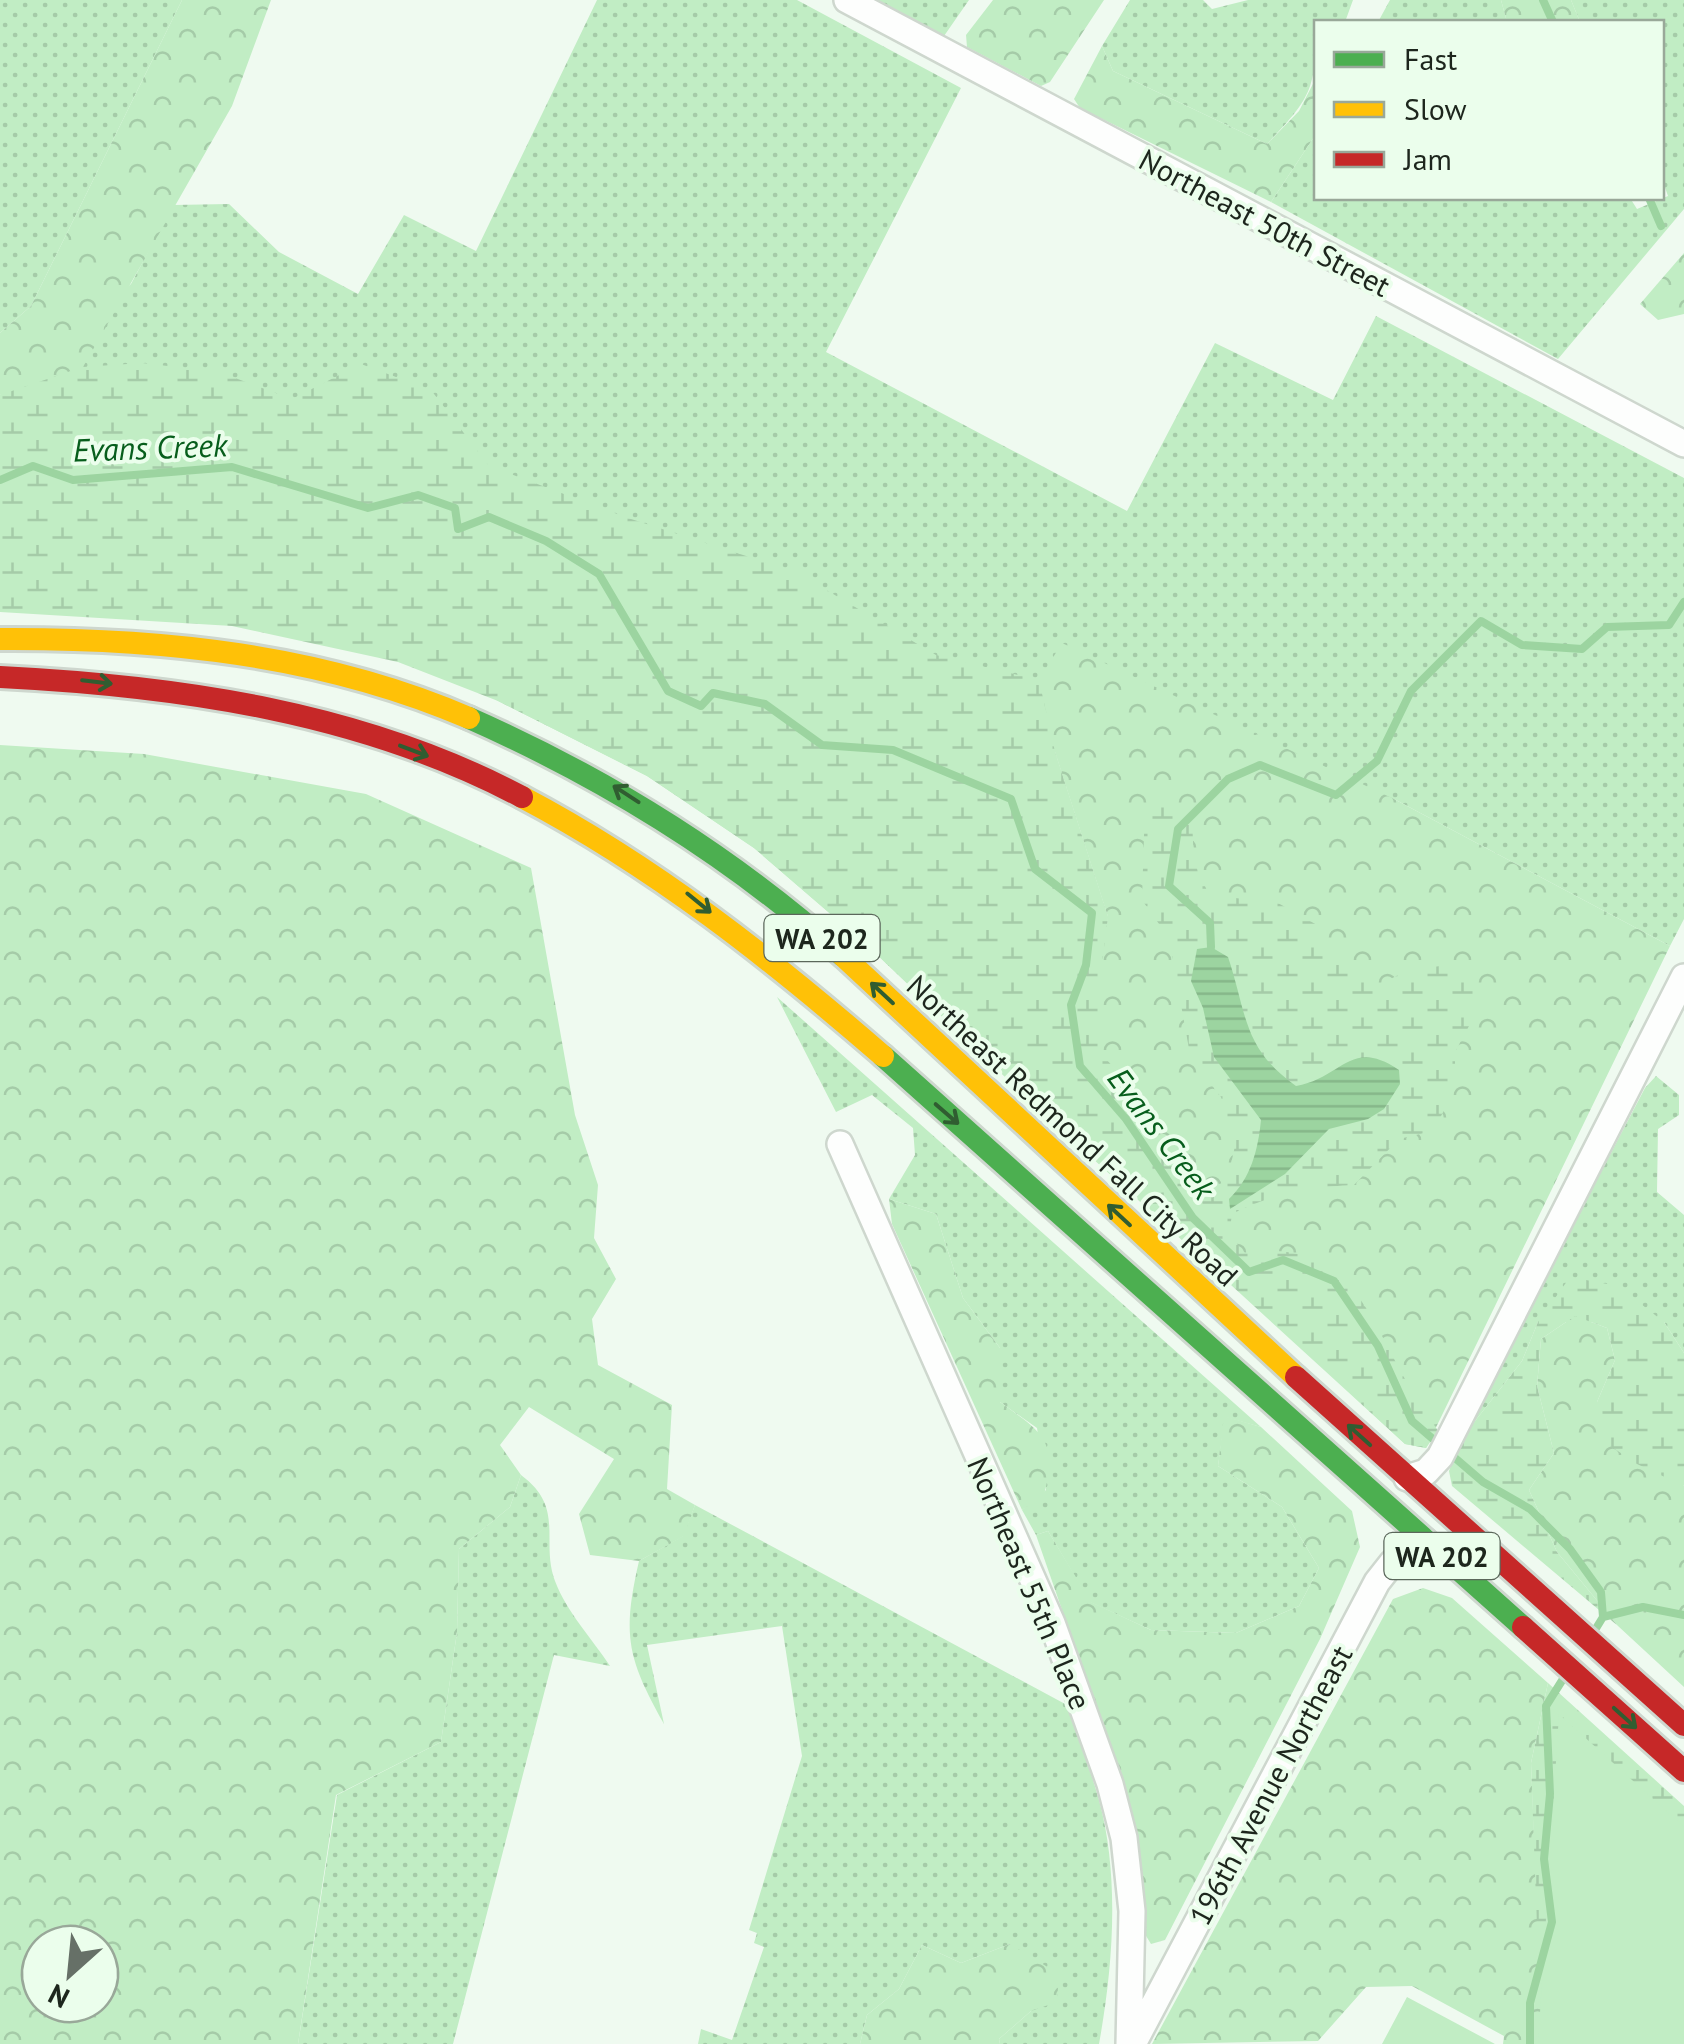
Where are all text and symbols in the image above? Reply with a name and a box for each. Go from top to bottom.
legend [1314,20,1664,200]
text: Fast [1404,39,1457,78]
text: Slow [1404,89,1467,128]
street label: Northeast 50th Street [1133,139,1397,305]
text: Jam [1402,139,1452,178]
water label: Evans Creek [72,423,230,471]
one-way arrow [81,674,113,692]
one-way arrow [397,743,428,761]
one-way arrow [612,783,641,804]
one-way arrow [686,892,712,914]
road number: WA 202 [764,915,880,961]
street label: Northeast Redmond Fall City Road [899,966,1247,1294]
one-way arrow [870,981,894,1005]
water label: Evans Creek [1099,1059,1226,1209]
one-way arrow [934,1102,959,1125]
one-way arrow [1107,1204,1132,1227]
one-way arrow [1347,1423,1372,1446]
street label: Northeast 55th Place [959,1451,1101,1715]
road number: WA 202 [1384,1533,1500,1579]
street label: 196th Avenue Northeast [1180,1638,1360,1932]
one-way arrow [1612,1707,1637,1730]
north arrow [20,1924,120,2024]
text: N [42,1976,75,2017]

